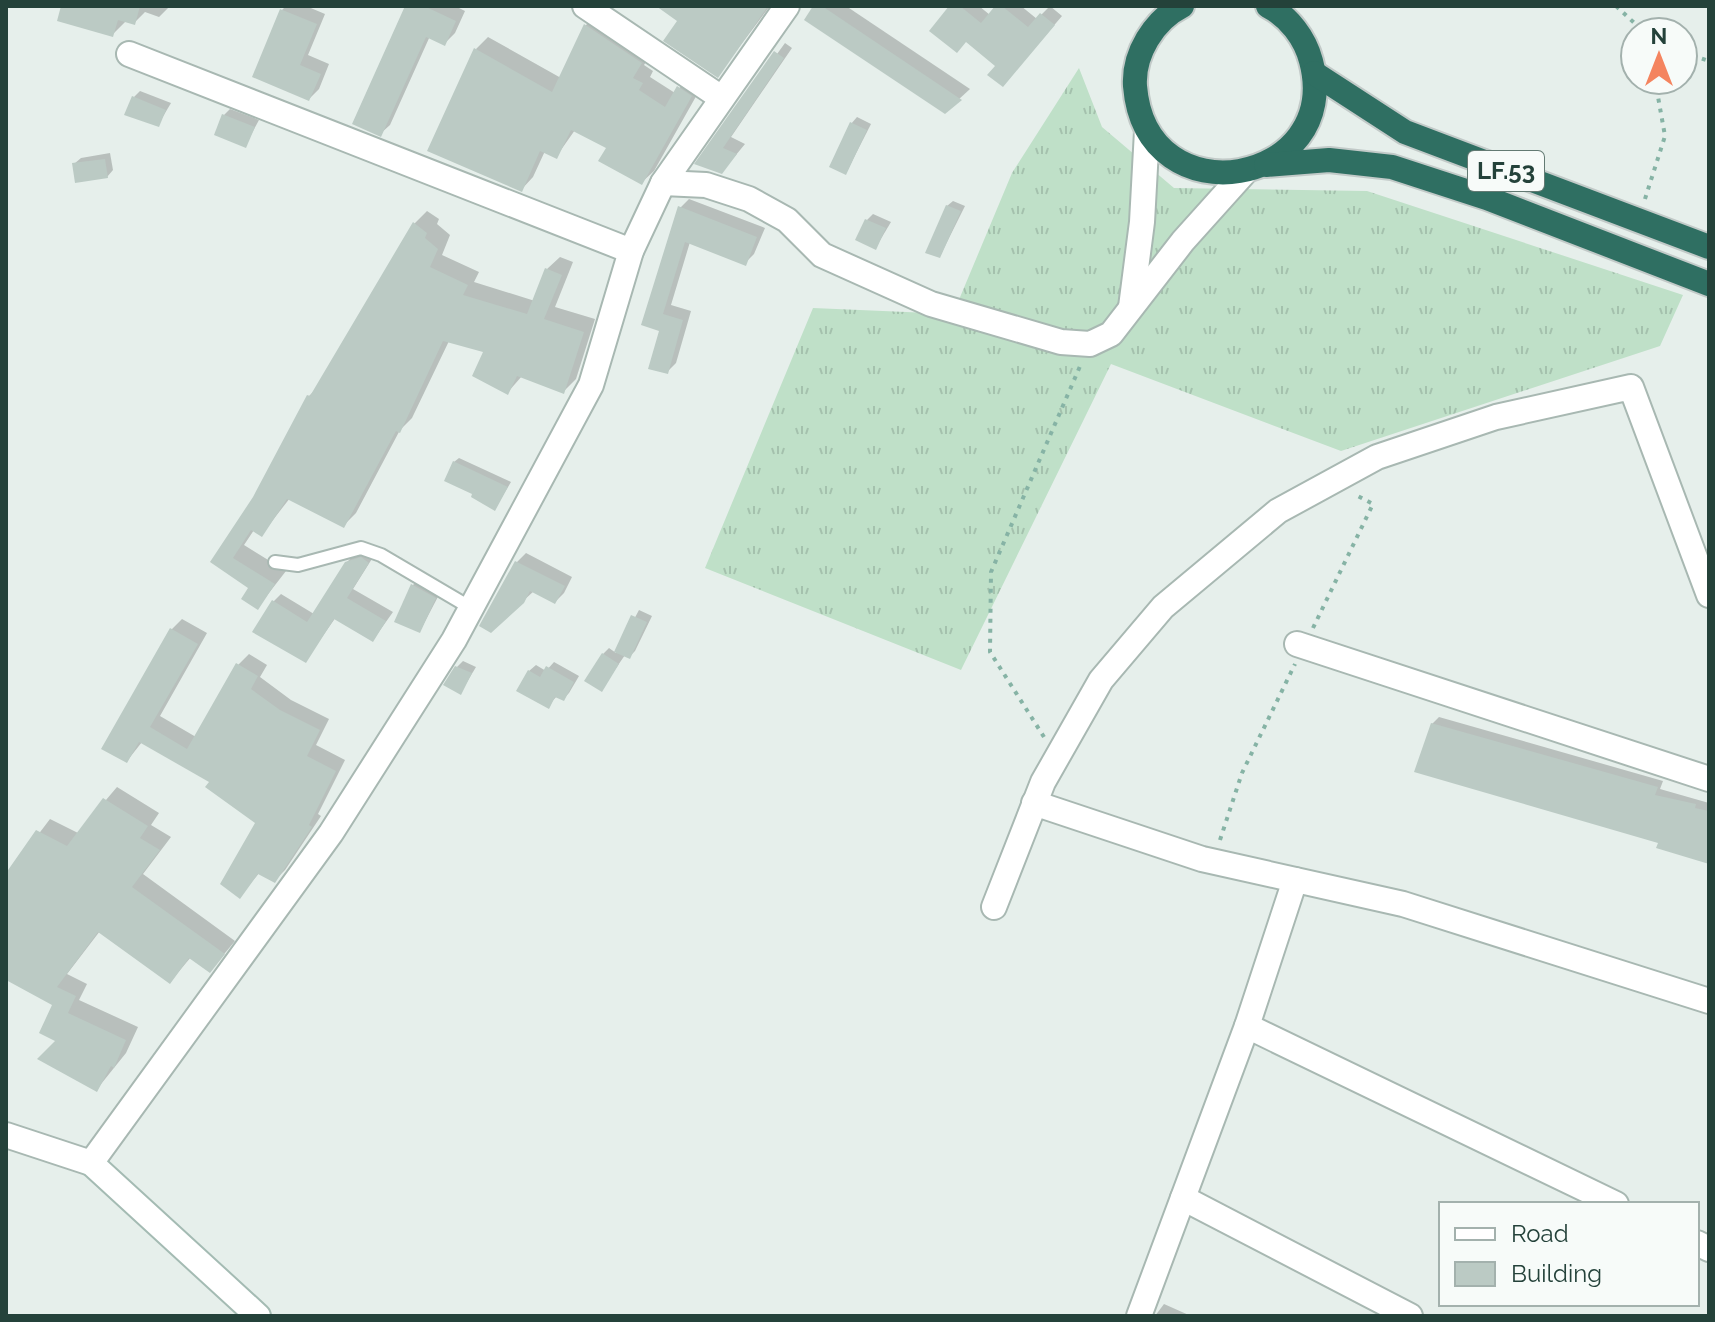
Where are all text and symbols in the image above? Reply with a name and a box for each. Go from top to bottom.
north arrow [1619,16,1699,96]
text: N [1651,23,1667,49]
road number: LF.53 [1468,151,1544,191]
legend [1439,1202,1699,1306]
text: Road [1511,1219,1569,1248]
text: Building [1511,1259,1602,1288]

